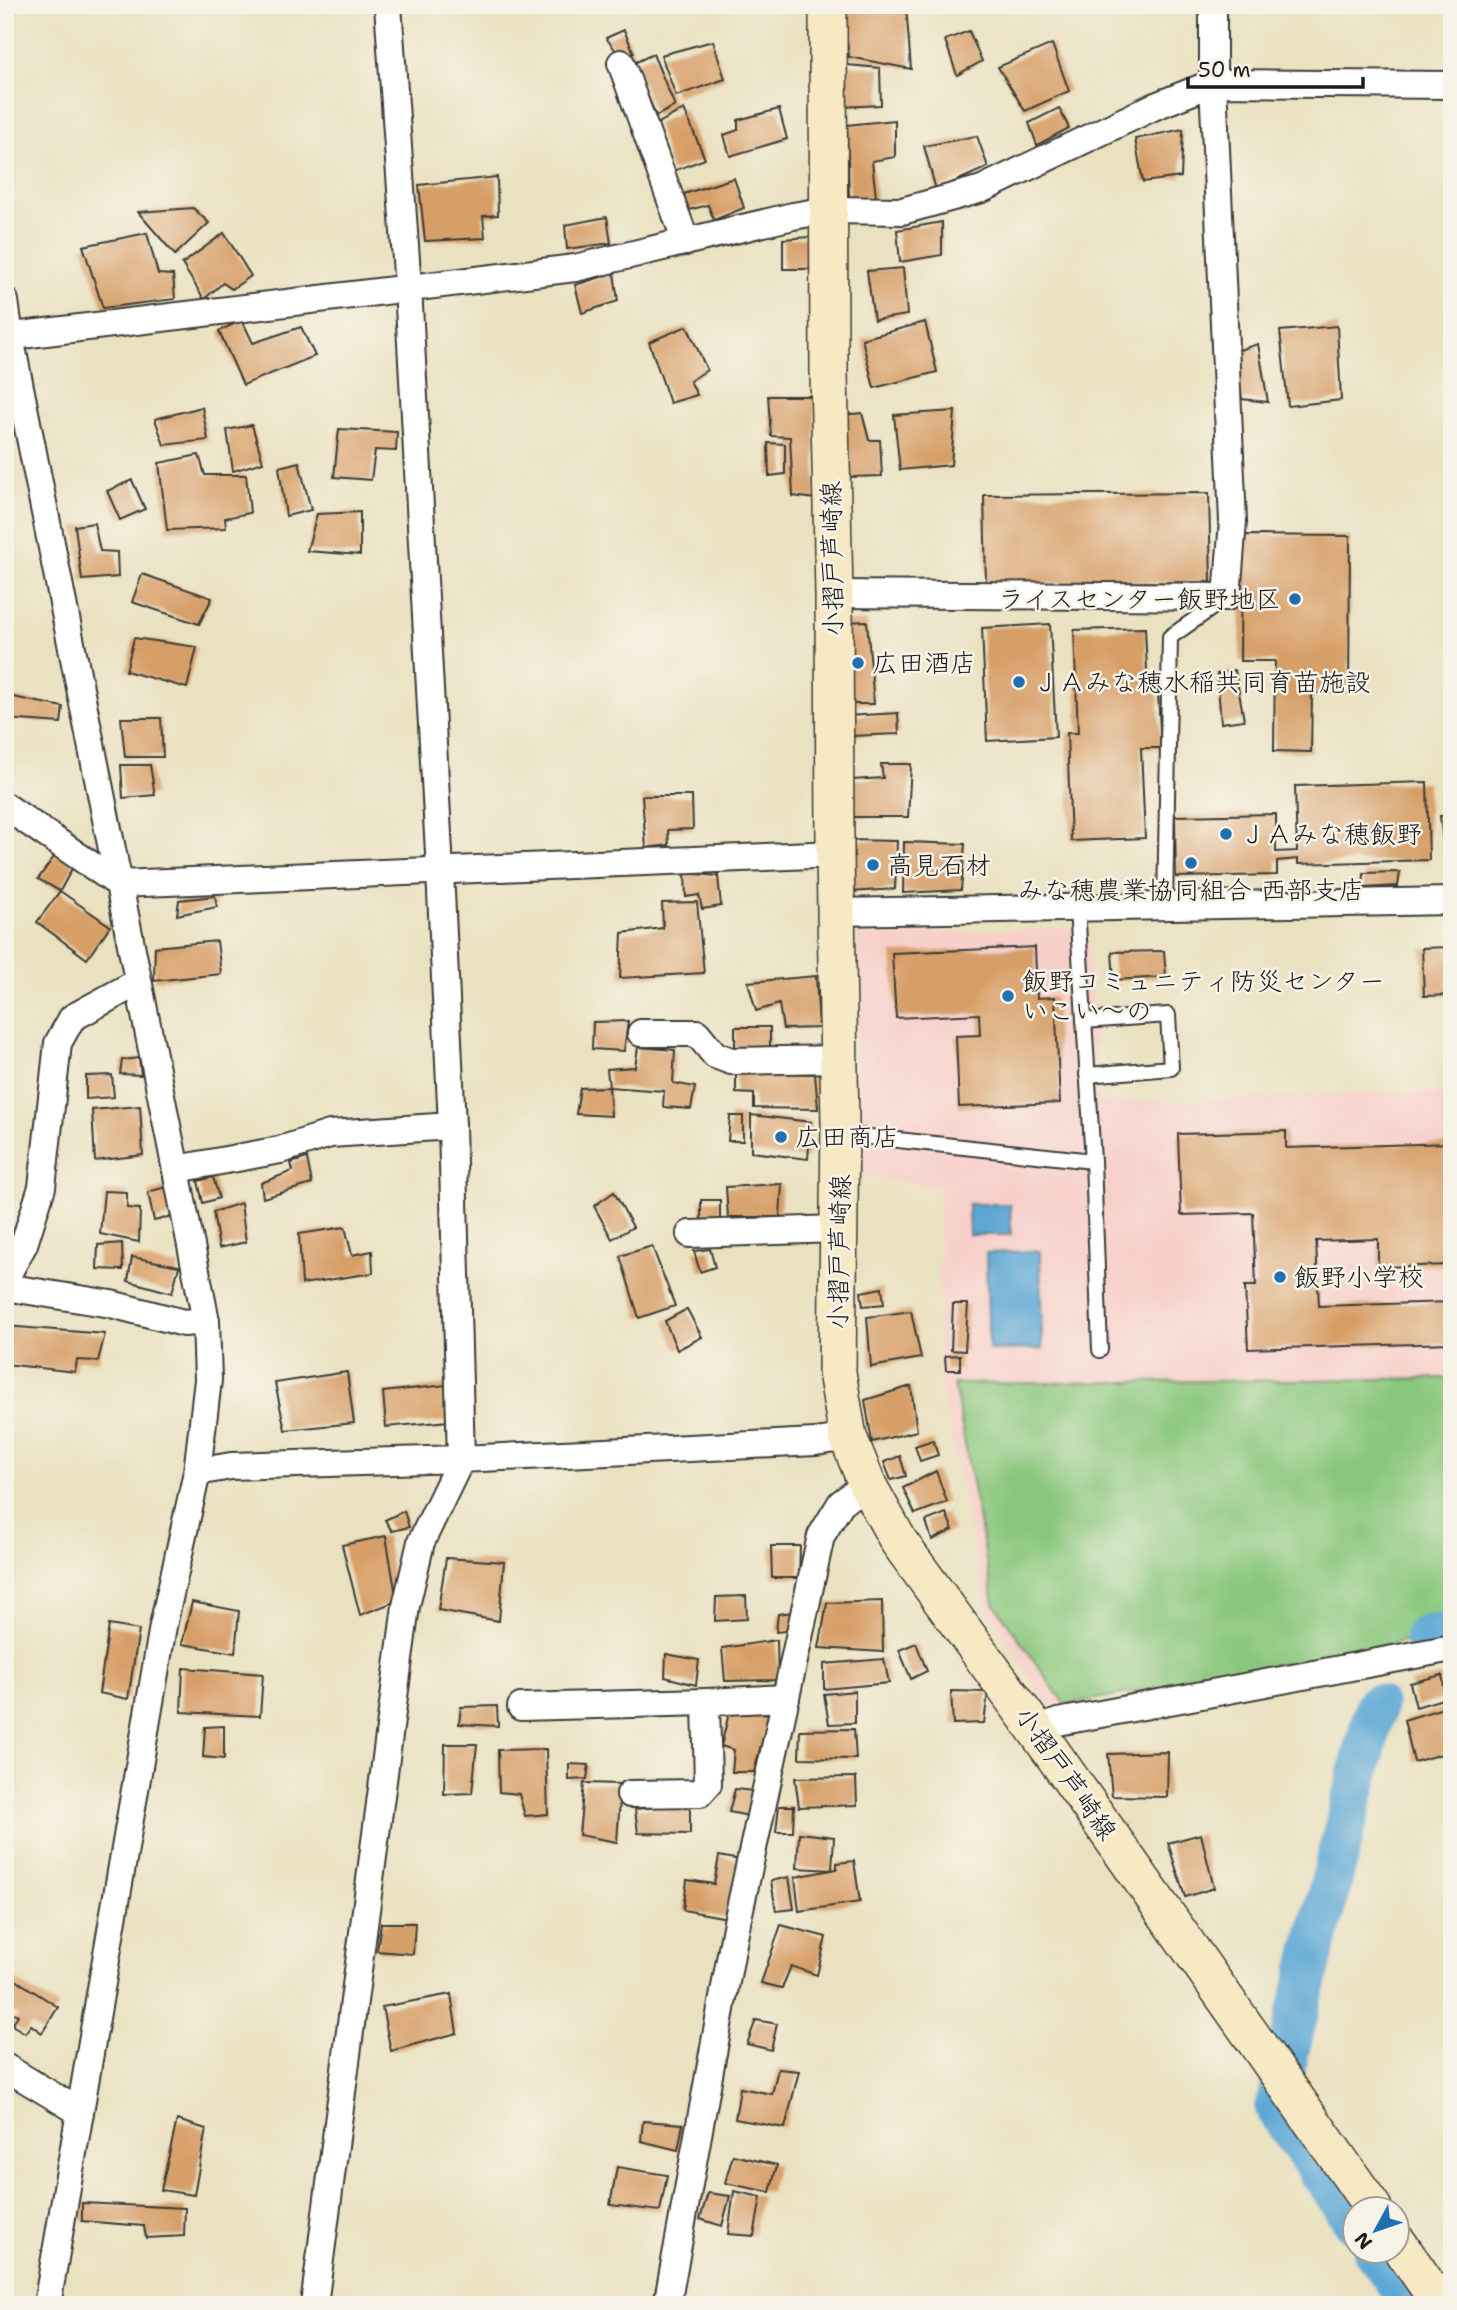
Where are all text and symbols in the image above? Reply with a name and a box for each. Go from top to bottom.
scale bar [1188,46,1362,90]
text: 50 m [1198,56,1251,84]
street label: 小摺戸芦崎線 [813,481,850,637]
place label: ライスセンター飯野地区 [998,581,1281,616]
marker: ライスセンター飯野地区 [1287,591,1303,607]
place label: 広田酒店 [872,645,976,680]
marker: 広田酒店 [850,655,866,671]
place label: ＪＡみな穂水稲共同育苗施設 [1033,664,1371,699]
marker: ＪＡみな穂水稲共同育苗施設 [1011,674,1027,690]
place label: ＪＡみな穂飯野 [1240,816,1422,851]
marker: ＪＡみな穂飯野 [1218,826,1234,842]
place label: 高見石材 [887,847,991,882]
marker: みな穂農業協同組合 西部支店 [1183,855,1199,871]
marker: 高見石材 [865,857,881,873]
place label: みな穂農業協同組合 西部支店 [1018,872,1364,907]
place label: 飯野コミュニティ防災センター いこい～の [1022,963,1385,1028]
marker: 飯野コミュニティ防災センター いこい～の [1000,988,1016,1004]
place label: 広田商店 [795,1119,899,1154]
marker: 広田商店 [773,1129,789,1145]
street label: 小摺戸芦崎線 [820,1174,857,1330]
place label: 飯野小学校 [1294,1259,1424,1294]
marker: 飯野小学校 [1272,1269,1288,1285]
street label: 小摺戸芦崎線 [1007,1699,1125,1847]
north arrow [1342,2194,1412,2264]
text: N [1349,2227,1378,2254]

